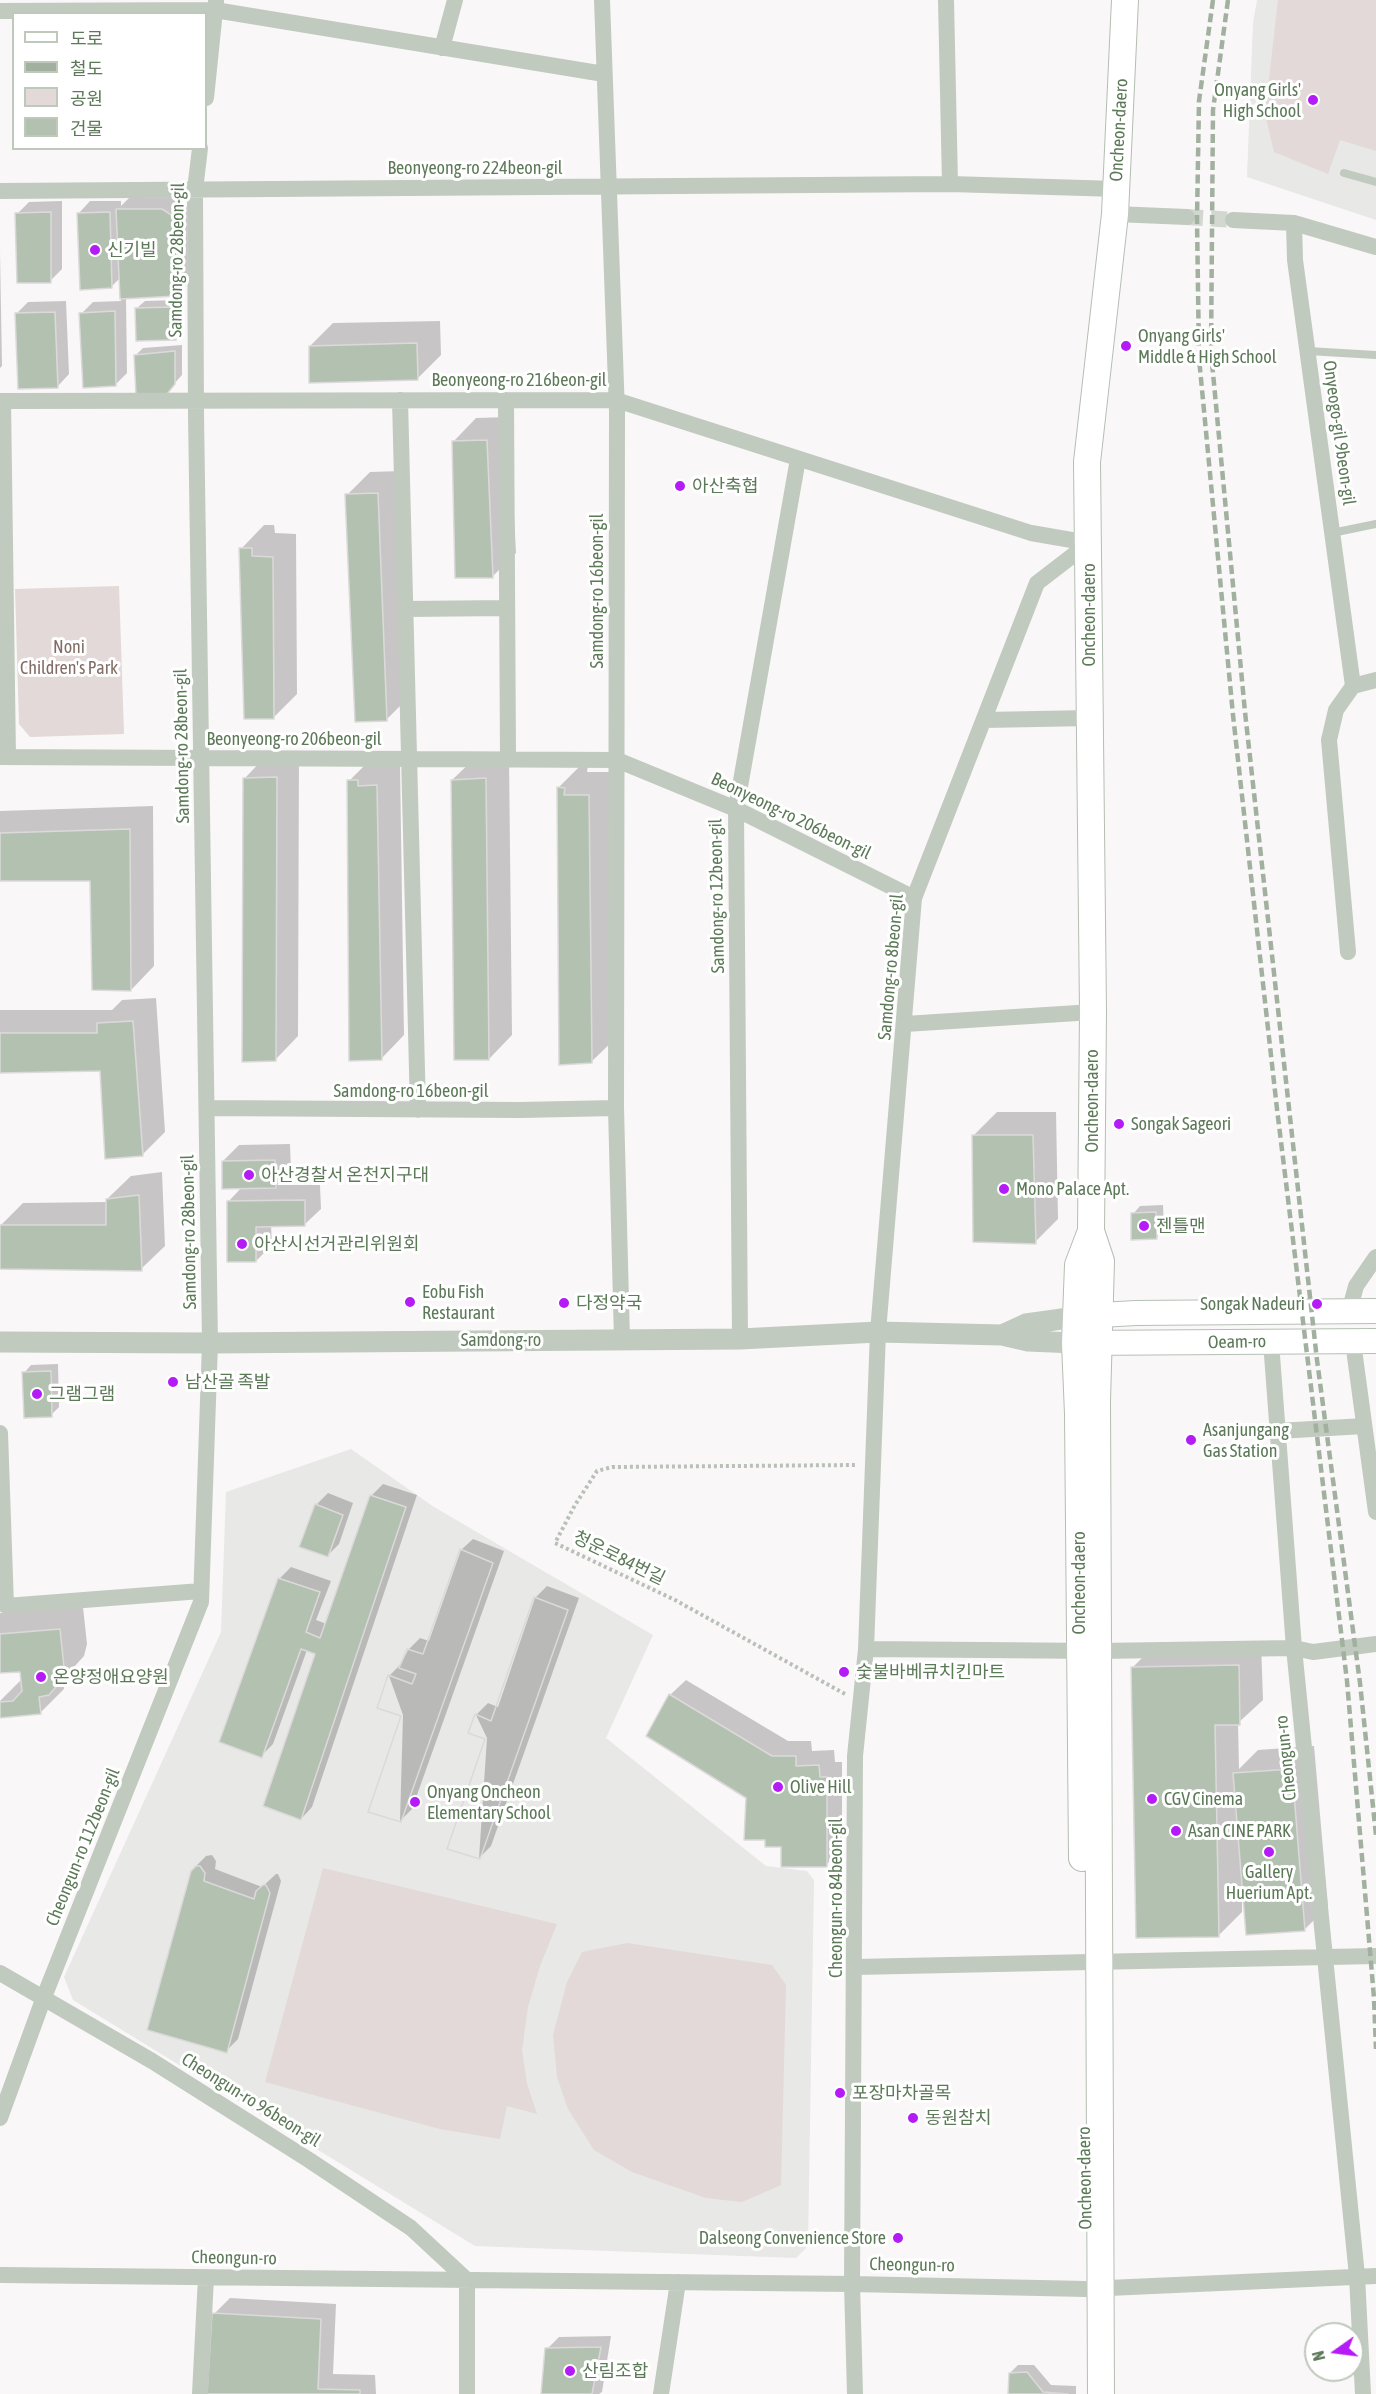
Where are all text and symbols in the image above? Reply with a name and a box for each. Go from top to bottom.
legend [12,12,207,150]
text: 도로 [70,28,103,49]
text: 철도 [70,58,103,79]
street label: Oncheon-daero [1106,78,1132,182]
place label: Onyang Girls' High School [1214,79,1301,122]
text: 공원 [70,88,103,109]
marker: Onyang Girls' High School [1306,93,1320,107]
text: 건물 [70,118,103,139]
street label: Beonyeong-ro 224beon-gil [387,157,563,179]
street label: Samdong-ro 28beon-gil [165,182,189,338]
place label: 신기빌 [107,239,157,261]
marker: 신기빌 [88,243,102,257]
place label: Onyang Girls' Middle & High School [1138,325,1276,368]
marker: Onyang Girls' Middle & High School [1119,339,1133,353]
street label: Onyeogo-gil 9beon-gil [1318,359,1360,507]
street label: Beonyeong-ro 216beon-gil [431,369,607,391]
place label: 아산축협 [692,475,758,497]
marker: 아산축협 [673,479,687,493]
street label: Samdong-ro 16beon-gil [586,514,608,668]
street label: Oncheon-daero [1078,563,1100,667]
park label: Noni Children's Park [20,636,118,678]
street label: Samdong-ro 28beon-gil [170,668,194,824]
street label: Beonyeong-ro 206beon-gil [206,728,382,750]
street label: Beonyeong-ro 206beon-gil [708,768,874,864]
street label: Samdong-ro 12beon-gil [705,818,729,974]
street label: Samdong-ro 8beon-gil [874,893,908,1041]
street label: Oncheon-daero [1081,1049,1103,1153]
street label: Samdong-ro 16beon-gil [334,1080,488,1102]
place label: Songak Sageori [1131,1113,1231,1135]
marker: Songak Sageori [1112,1117,1126,1131]
street label: Samdong-ro 28beon-gil [177,1154,201,1310]
place label: 아산경찰서 온천지구대 [261,1164,429,1186]
marker: 아산경찰서 온천지구대 [242,1168,256,1182]
place label: Mono Palace Apt. [1016,1178,1129,1200]
marker: Mono Palace Apt. [997,1182,1011,1196]
place label: 젠틀맨 [1156,1215,1206,1237]
marker: 젠틀맨 [1137,1219,1151,1233]
place label: 아산시선거관리위원회 [254,1233,420,1255]
marker: 아산시선거관리위원회 [235,1237,249,1251]
place label: Eobu Fish Restaurant [422,1281,495,1324]
place label: 다정약국 [576,1292,642,1314]
place label: Songak Nadeuri [1200,1293,1305,1315]
marker: Eobu Fish Restaurant [403,1295,417,1309]
marker: 다정약국 [557,1296,571,1310]
marker: Songak Nadeuri [1310,1297,1324,1311]
street label: Samdong-ro [461,1329,541,1351]
street label: Oeam-ro [1208,1331,1266,1353]
place label: 남산골 족발 [185,1371,270,1393]
marker: 남산골 족발 [166,1375,180,1389]
place label: 그램그램 [49,1383,115,1405]
marker: 그램그램 [30,1387,44,1401]
place label: Asanjungang Gas Station [1203,1419,1289,1462]
marker: Asanjungang Gas Station [1184,1433,1198,1447]
street label: 청운로84번길 [569,1526,669,1590]
street label: Oncheon-daero [1068,1531,1090,1635]
place label: 숯불바베큐치킨마트 [856,1661,1005,1683]
marker: 숯불바베큐치킨마트 [837,1665,851,1679]
place label: 온양정애요양원 [53,1666,169,1688]
marker: 온양정애요양원 [34,1670,48,1684]
street label: Cheongun-ro [1271,1714,1301,1802]
street label: Cheongun-ro 112beon-gil [41,1765,125,1929]
place label: Olive Hill [790,1776,851,1798]
marker: Olive Hill [771,1780,785,1794]
place label: Onyang Oncheon Elementary School [427,1781,551,1824]
place label: CGV Cinema [1164,1788,1243,1810]
marker: CGV Cinema [1145,1792,1159,1806]
marker: Onyang Oncheon Elementary School [408,1795,422,1809]
street label: Cheongun-ro 84beon-gil [825,1818,847,1978]
place label: Asan CINE PARK [1188,1820,1291,1842]
marker: Asan CINE PARK [1169,1824,1183,1838]
marker: Gallery Huerium Apt. [1262,1845,1276,1859]
place label: Gallery Huerium Apt. [1226,1861,1312,1904]
street label: Cheongun-ro 96beon-gil [177,2048,325,2152]
place label: 포장마차골목 [852,2082,951,2104]
marker: 포장마차골목 [833,2086,847,2100]
place label: 동원참치 [925,2107,991,2129]
marker: 동원참치 [906,2111,920,2125]
street label: Oncheon-daero [1073,2126,1097,2230]
place label: Dalseong Convenience Store [699,2227,886,2249]
marker: Dalseong Convenience Store [891,2231,905,2245]
street label: Cheongun-ro [191,2246,277,2270]
street label: Cheongun-ro [869,2253,955,2277]
north arrow [1304,2322,1364,2382]
text: N [1309,2349,1328,2363]
place label: 산림조합 [582,2360,648,2382]
marker: 산림조합 [563,2364,577,2378]

